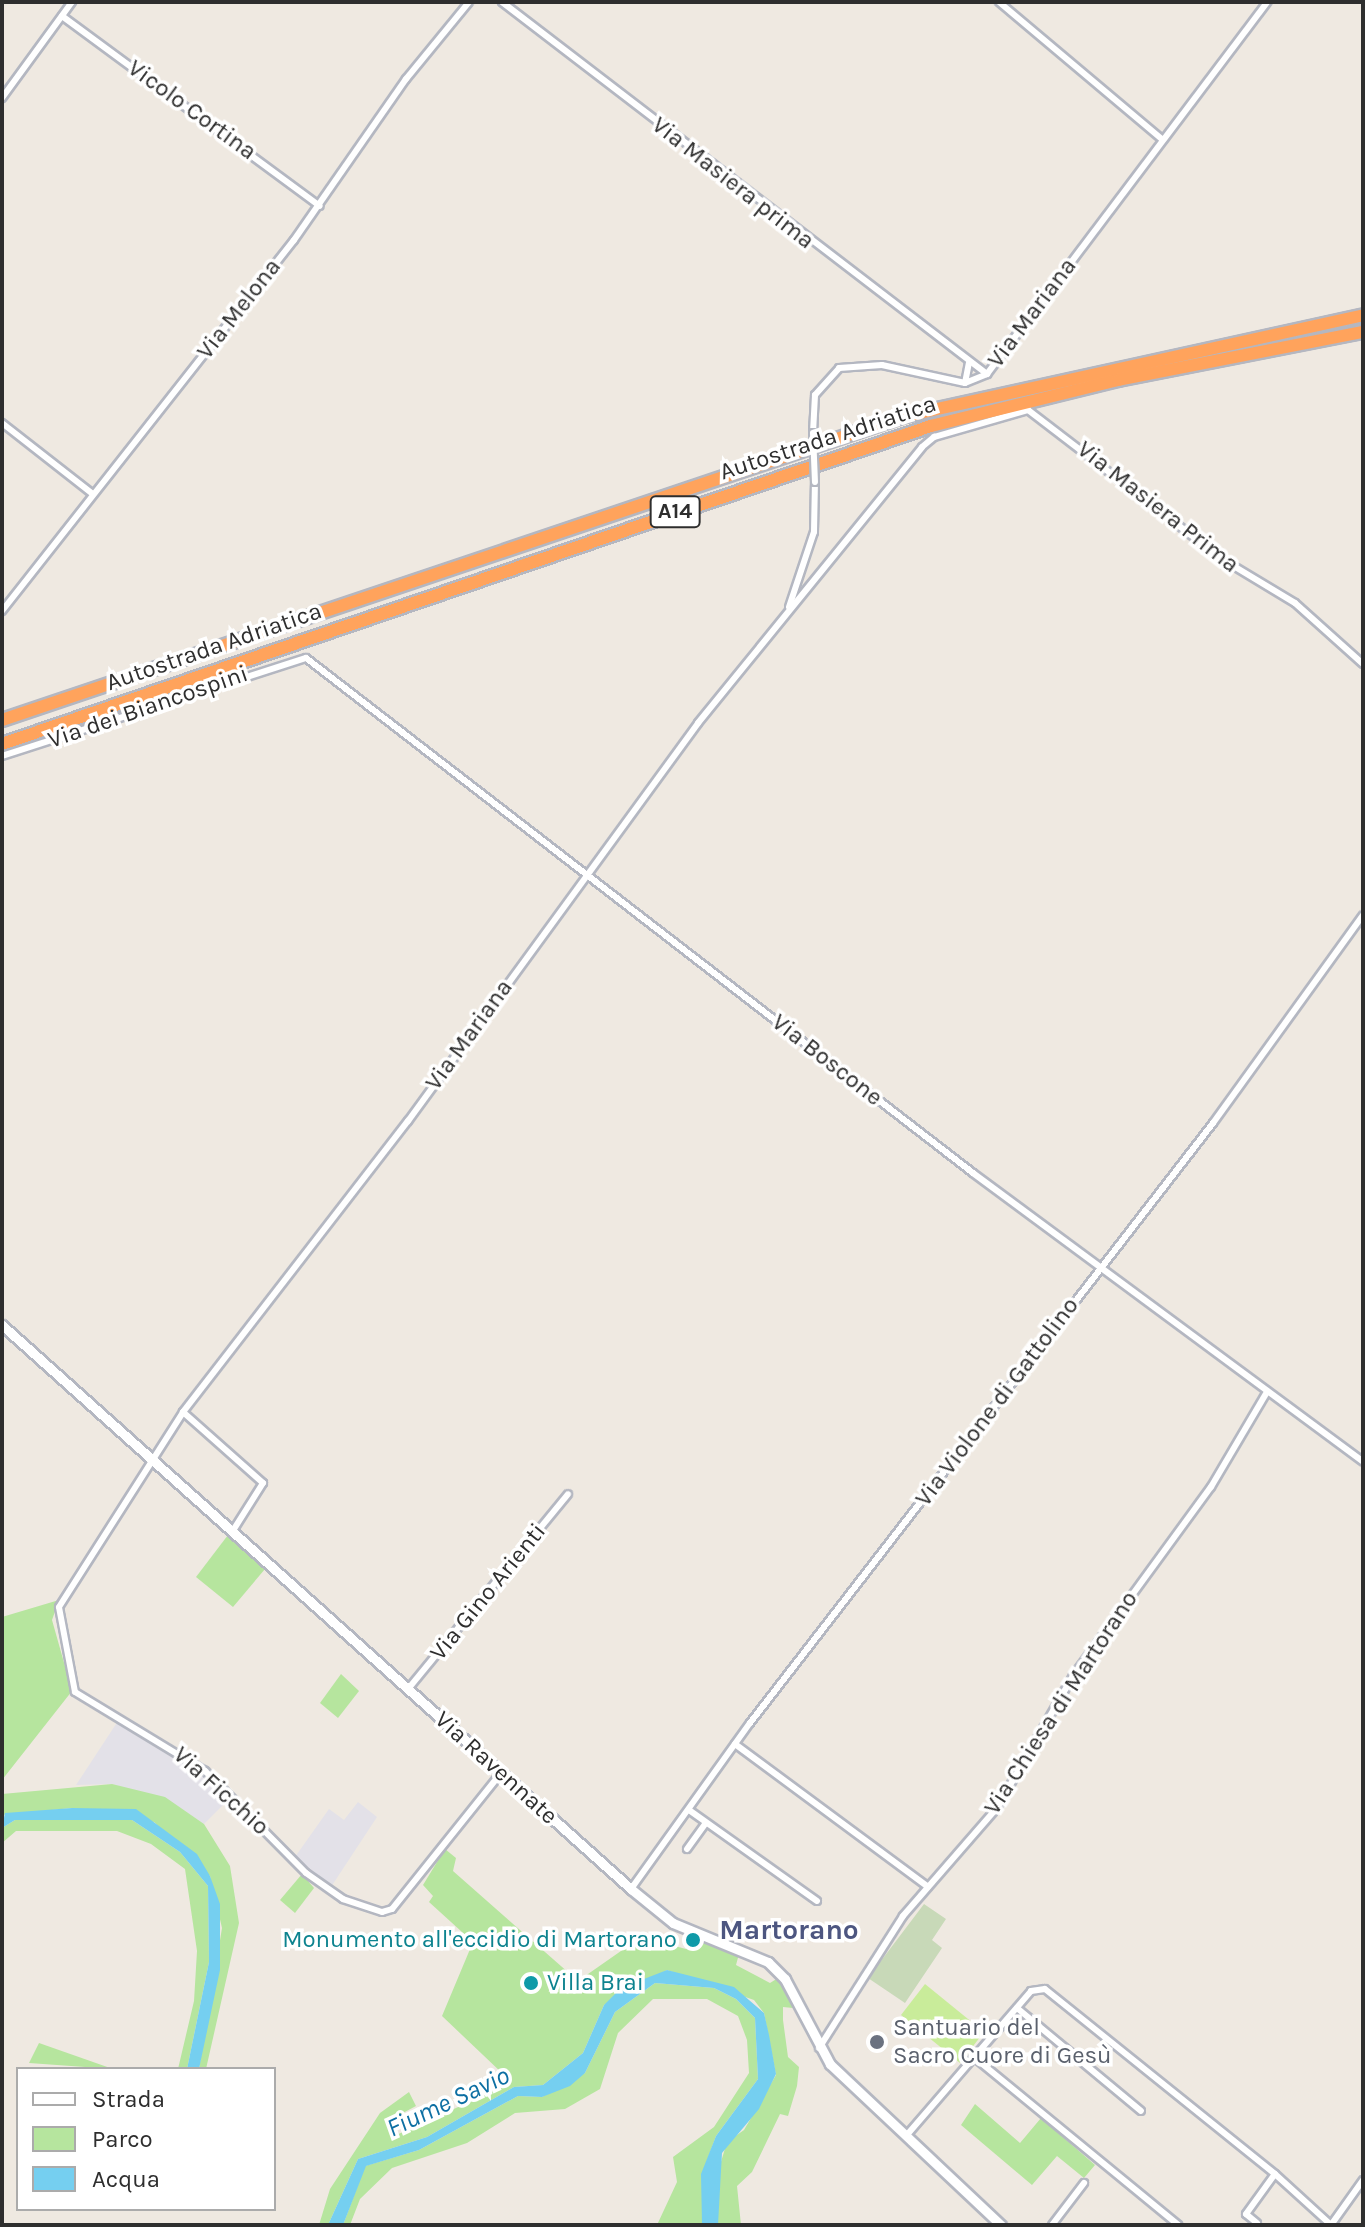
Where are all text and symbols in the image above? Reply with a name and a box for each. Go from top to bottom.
street label: Vicolo Cortina [122,54,262,166]
street label: Via Masiera prima [646,111,820,255]
street label: Via Mariana [981,252,1083,374]
street label: Via Melona [191,253,287,365]
street label: Autostrada Adriatica [716,389,940,487]
street label: Via Masiera Prima [1071,435,1245,579]
road number: A14 [649,494,701,530]
street label: Autostrada Adriatica [102,597,326,697]
street label: Via dei Biancospini [44,659,252,755]
street label: Via Mariana [419,974,519,1096]
street label: Via Boscone [766,1008,888,1112]
street label: Via Violone di Gattolino [909,1292,1085,1512]
street label: Via Gino Arienti [424,1518,552,1666]
street label: Via Chiesa di Martorano [978,1586,1144,1820]
street label: Via Ravennate [429,1705,563,1831]
street label: Via Ficchio [167,1741,275,1841]
district label: Martorano [719,1913,859,1947]
place label: Monumento all'eccidio di Martorano [282,1926,677,1954]
marker: Monumento all'eccidio di Martorano [684,1931,702,1949]
place label: Villa Brai [547,1969,644,1997]
marker: Villa Brai [522,1974,540,1992]
place label: Santuario del Sacro Cuore di Gesù [893,2014,1112,2070]
marker: Santuario del Sacro Cuore di Gesù [868,2033,886,2051]
water label: Fiume Savio [382,2060,514,2144]
legend [16,2067,276,2211]
text: Strada [92,2085,165,2113]
text: Parco [92,2125,153,2153]
text: Acqua [92,2165,160,2193]

